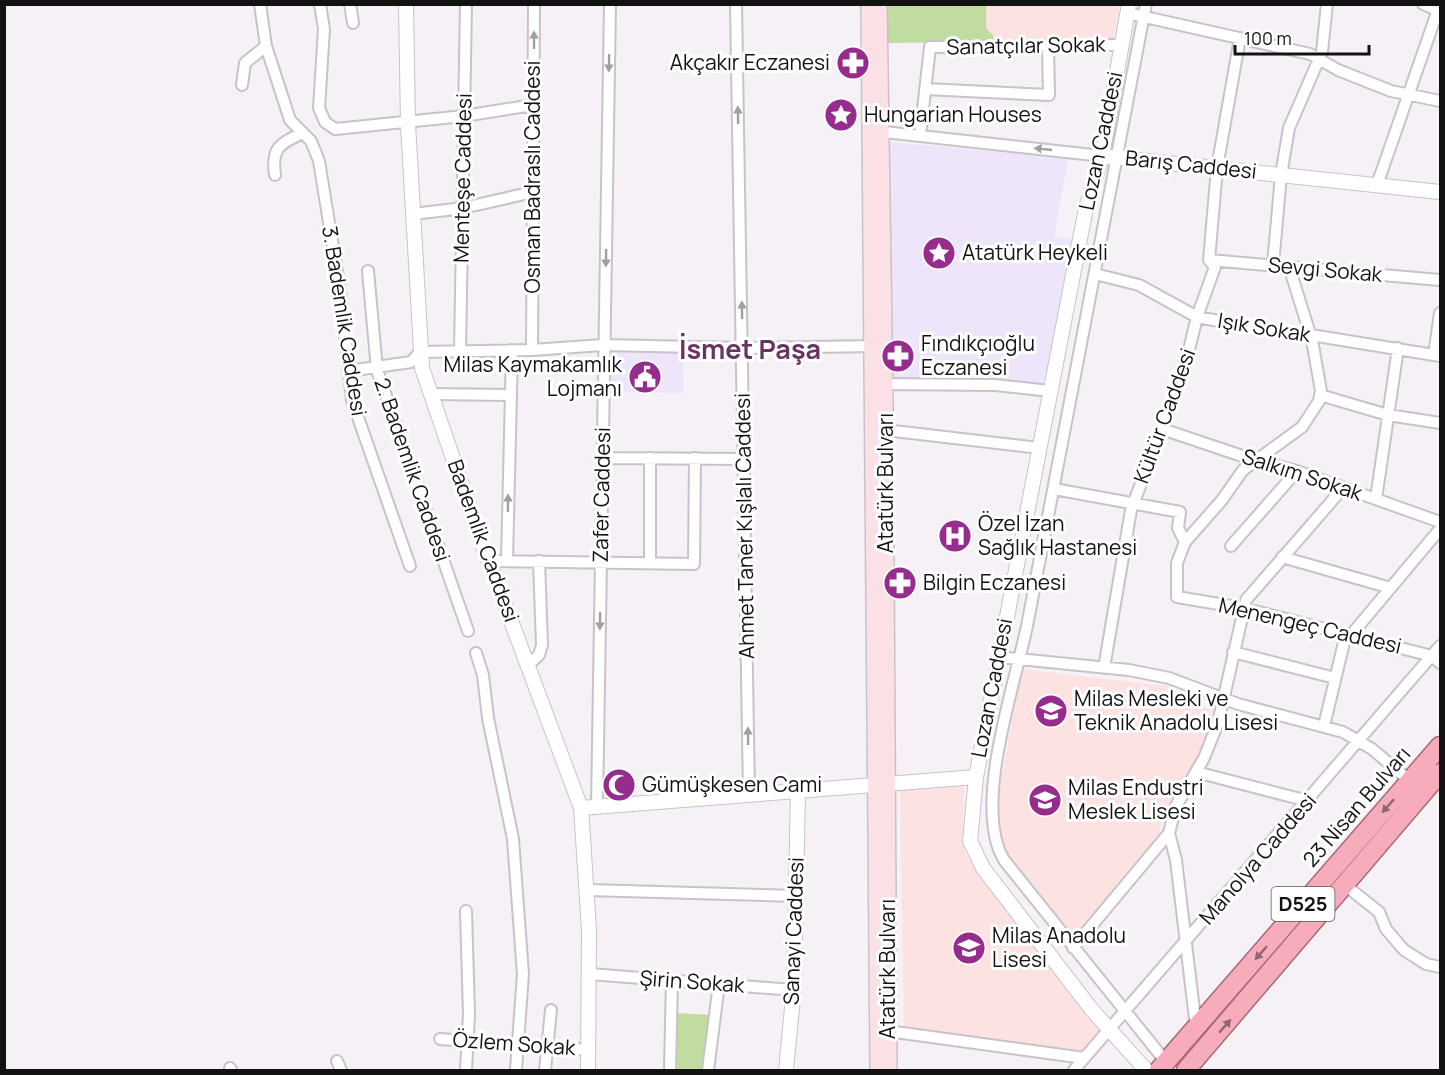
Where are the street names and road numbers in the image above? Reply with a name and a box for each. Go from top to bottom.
street label: Sanatçılar Sokak [946,30,1106,60]
street label: Osman Badraslı Caddesi [518,61,546,293]
street label: Lozan Caddesi [1072,69,1128,213]
street label: Menteşe Caddesi [447,93,477,263]
street label: Barış Caddesi [1124,143,1258,185]
street label: 3. Bademlik Caddesi [316,224,374,418]
street label: Sevgi Sokak [1267,250,1384,288]
street label: Işık Sokak [1216,306,1313,348]
street label: Kültür Caddesi [1127,344,1201,487]
street label: 2. Bademlik Caddesi [368,374,458,565]
street label: Ahmet Taner Kışlalı Caddesi [728,393,760,659]
street label: Atatürk Bulvarı [871,413,899,553]
street label: Zafer Caddesi [586,427,616,563]
street label: Salkım Sokak [1239,441,1366,507]
street label: Bademlik Caddesi [442,456,526,626]
street label: Menengeç Caddesi [1216,590,1404,660]
street label: Lozan Caddesi [964,616,1018,760]
street label: 23 Nisan Bulvarı [1296,740,1416,872]
street label: Manolya Caddesi [1192,787,1322,930]
street label: Sanayi Caddesi [776,856,810,1005]
road number: D525 [1272,887,1334,921]
street label: Atatürk Bulvarı [873,899,901,1039]
street label: Şirin Sokak [639,963,746,999]
street label: Özlem Sokak [452,1025,577,1061]

